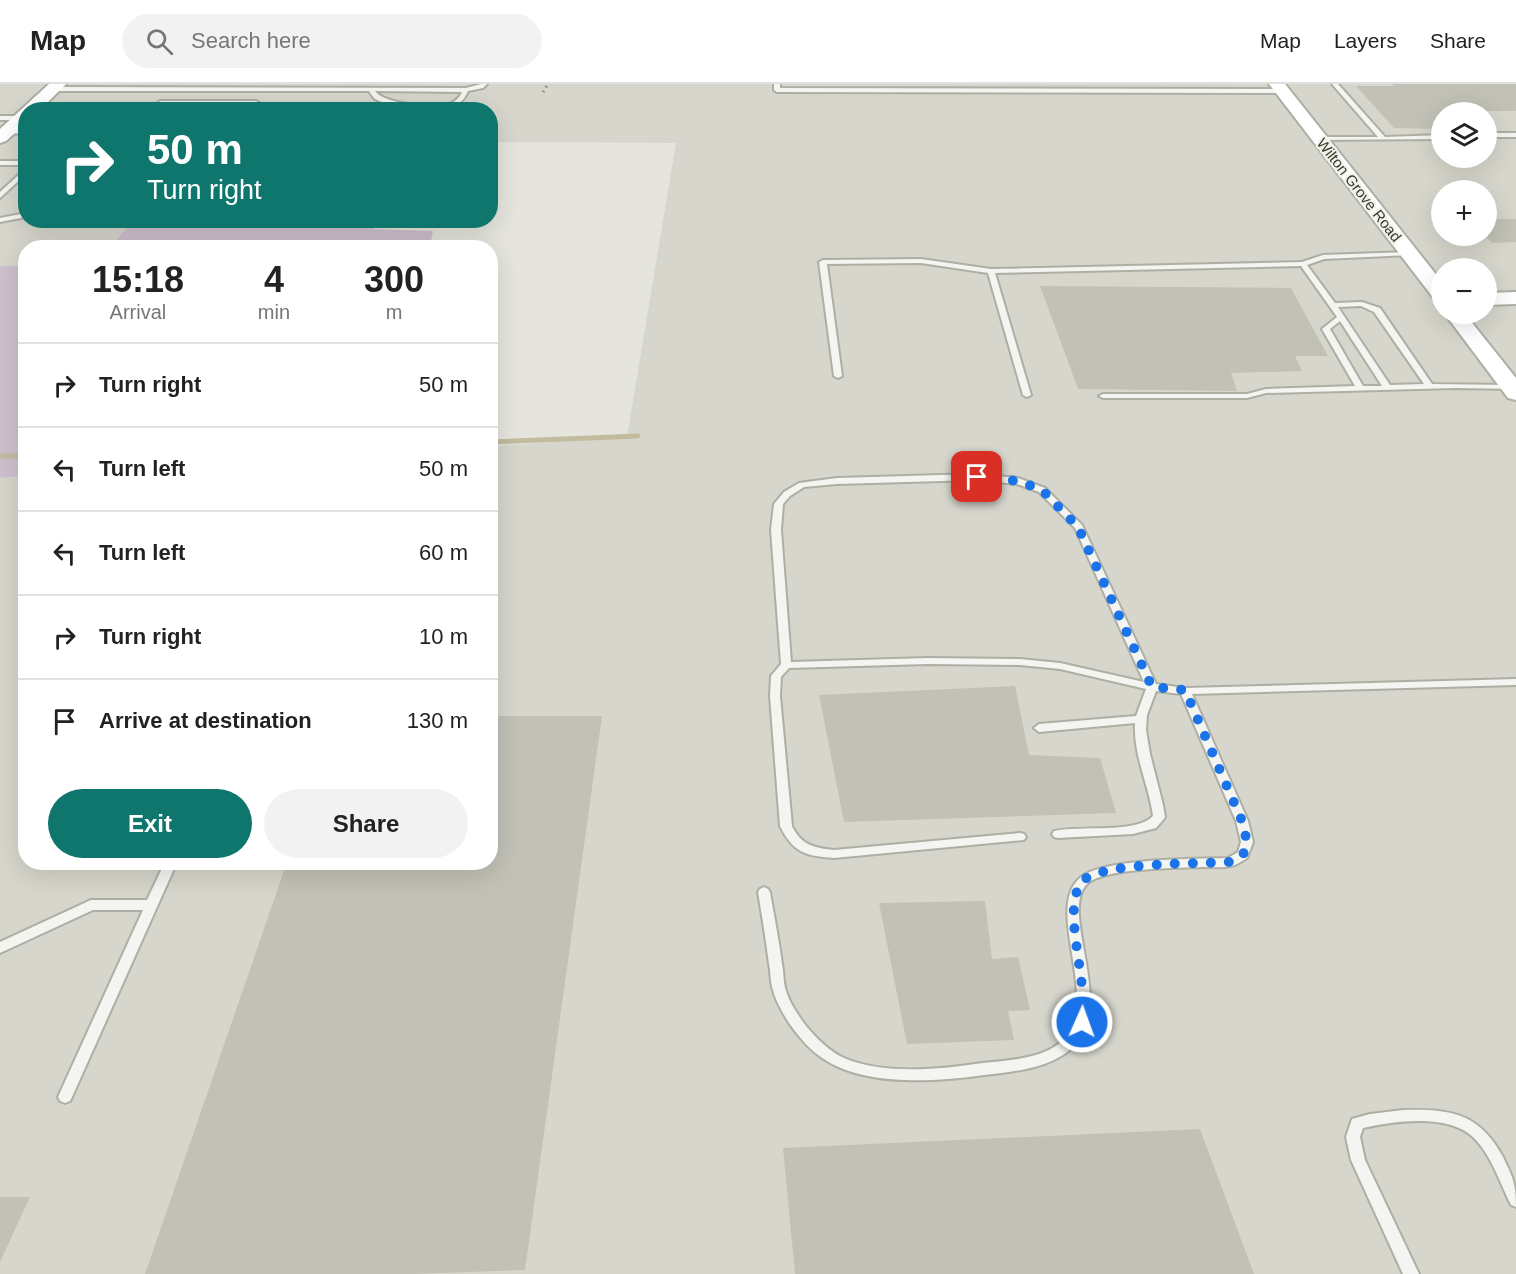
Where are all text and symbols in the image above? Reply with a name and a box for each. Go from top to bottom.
search box [122,14,542,68]
text: Map [30,25,86,56]
icon: search [143,25,176,58]
text: Search here [191,28,311,53]
text: Map [1260,29,1301,52]
text: Layers [1334,29,1397,52]
text: Share [1430,29,1486,52]
map controls [1431,102,1497,324]
button: layers [1431,102,1497,168]
icon: right [48,126,126,204]
text: 50 m [147,126,243,173]
street label: Wilton Grove Road [1314,135,1405,245]
text: Turn right [147,175,262,205]
button: + [1431,180,1497,246]
button: − [1431,258,1497,324]
text: 15:18 [92,259,184,300]
text: 4 [264,259,284,300]
text: 300 [364,259,424,300]
text: Arrival [110,301,166,323]
text: min [258,301,290,323]
text: m [386,301,402,323]
icon: right [48,369,81,402]
text: Turn right [99,372,201,397]
text: 50 m [419,372,468,397]
pin [951,451,1002,502]
icon: left [48,453,81,486]
text: Turn left [99,456,185,481]
text: 50 m [419,456,468,481]
icon: arrive [960,460,993,493]
icon: left [48,537,81,570]
text: Turn left [99,540,185,565]
text: 60 m [419,540,468,565]
icon: right [48,621,81,654]
text: Turn right [99,624,201,649]
text: 10 m [419,624,468,649]
icon: arrive [48,705,81,738]
text: Arrive at destination [99,708,312,733]
text: 130 m [407,708,468,733]
button: Exit [48,789,252,858]
button: Share [264,789,468,858]
position arrow [1050,990,1114,1054]

